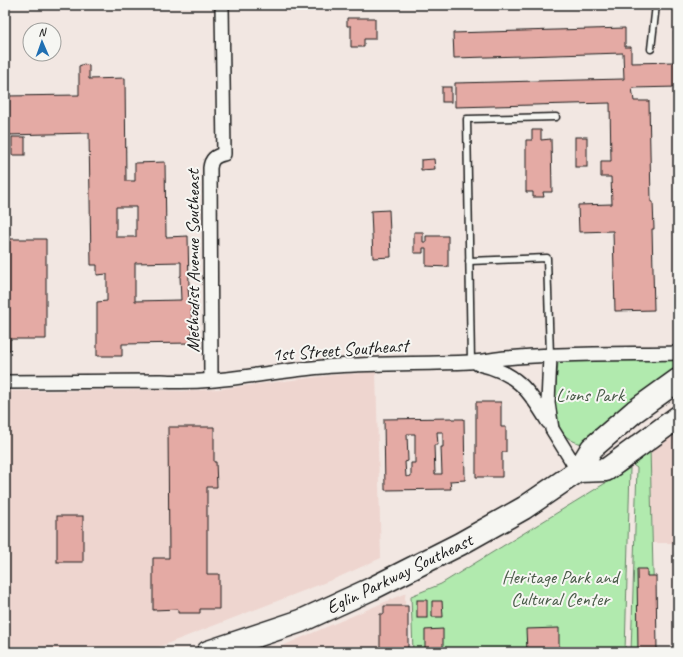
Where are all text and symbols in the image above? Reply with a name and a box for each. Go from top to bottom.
north arrow [22,22,62,62]
text: N [38,25,47,39]
street label: Methodist Avenue Southeast [181,168,205,353]
street label: 1st Street Southeast [271,333,412,367]
park label: Lions Park [556,383,626,407]
street label: Eglin Parkway Southeast [322,527,478,620]
park label: Heritage Park and Cultural Center [502,565,622,611]

